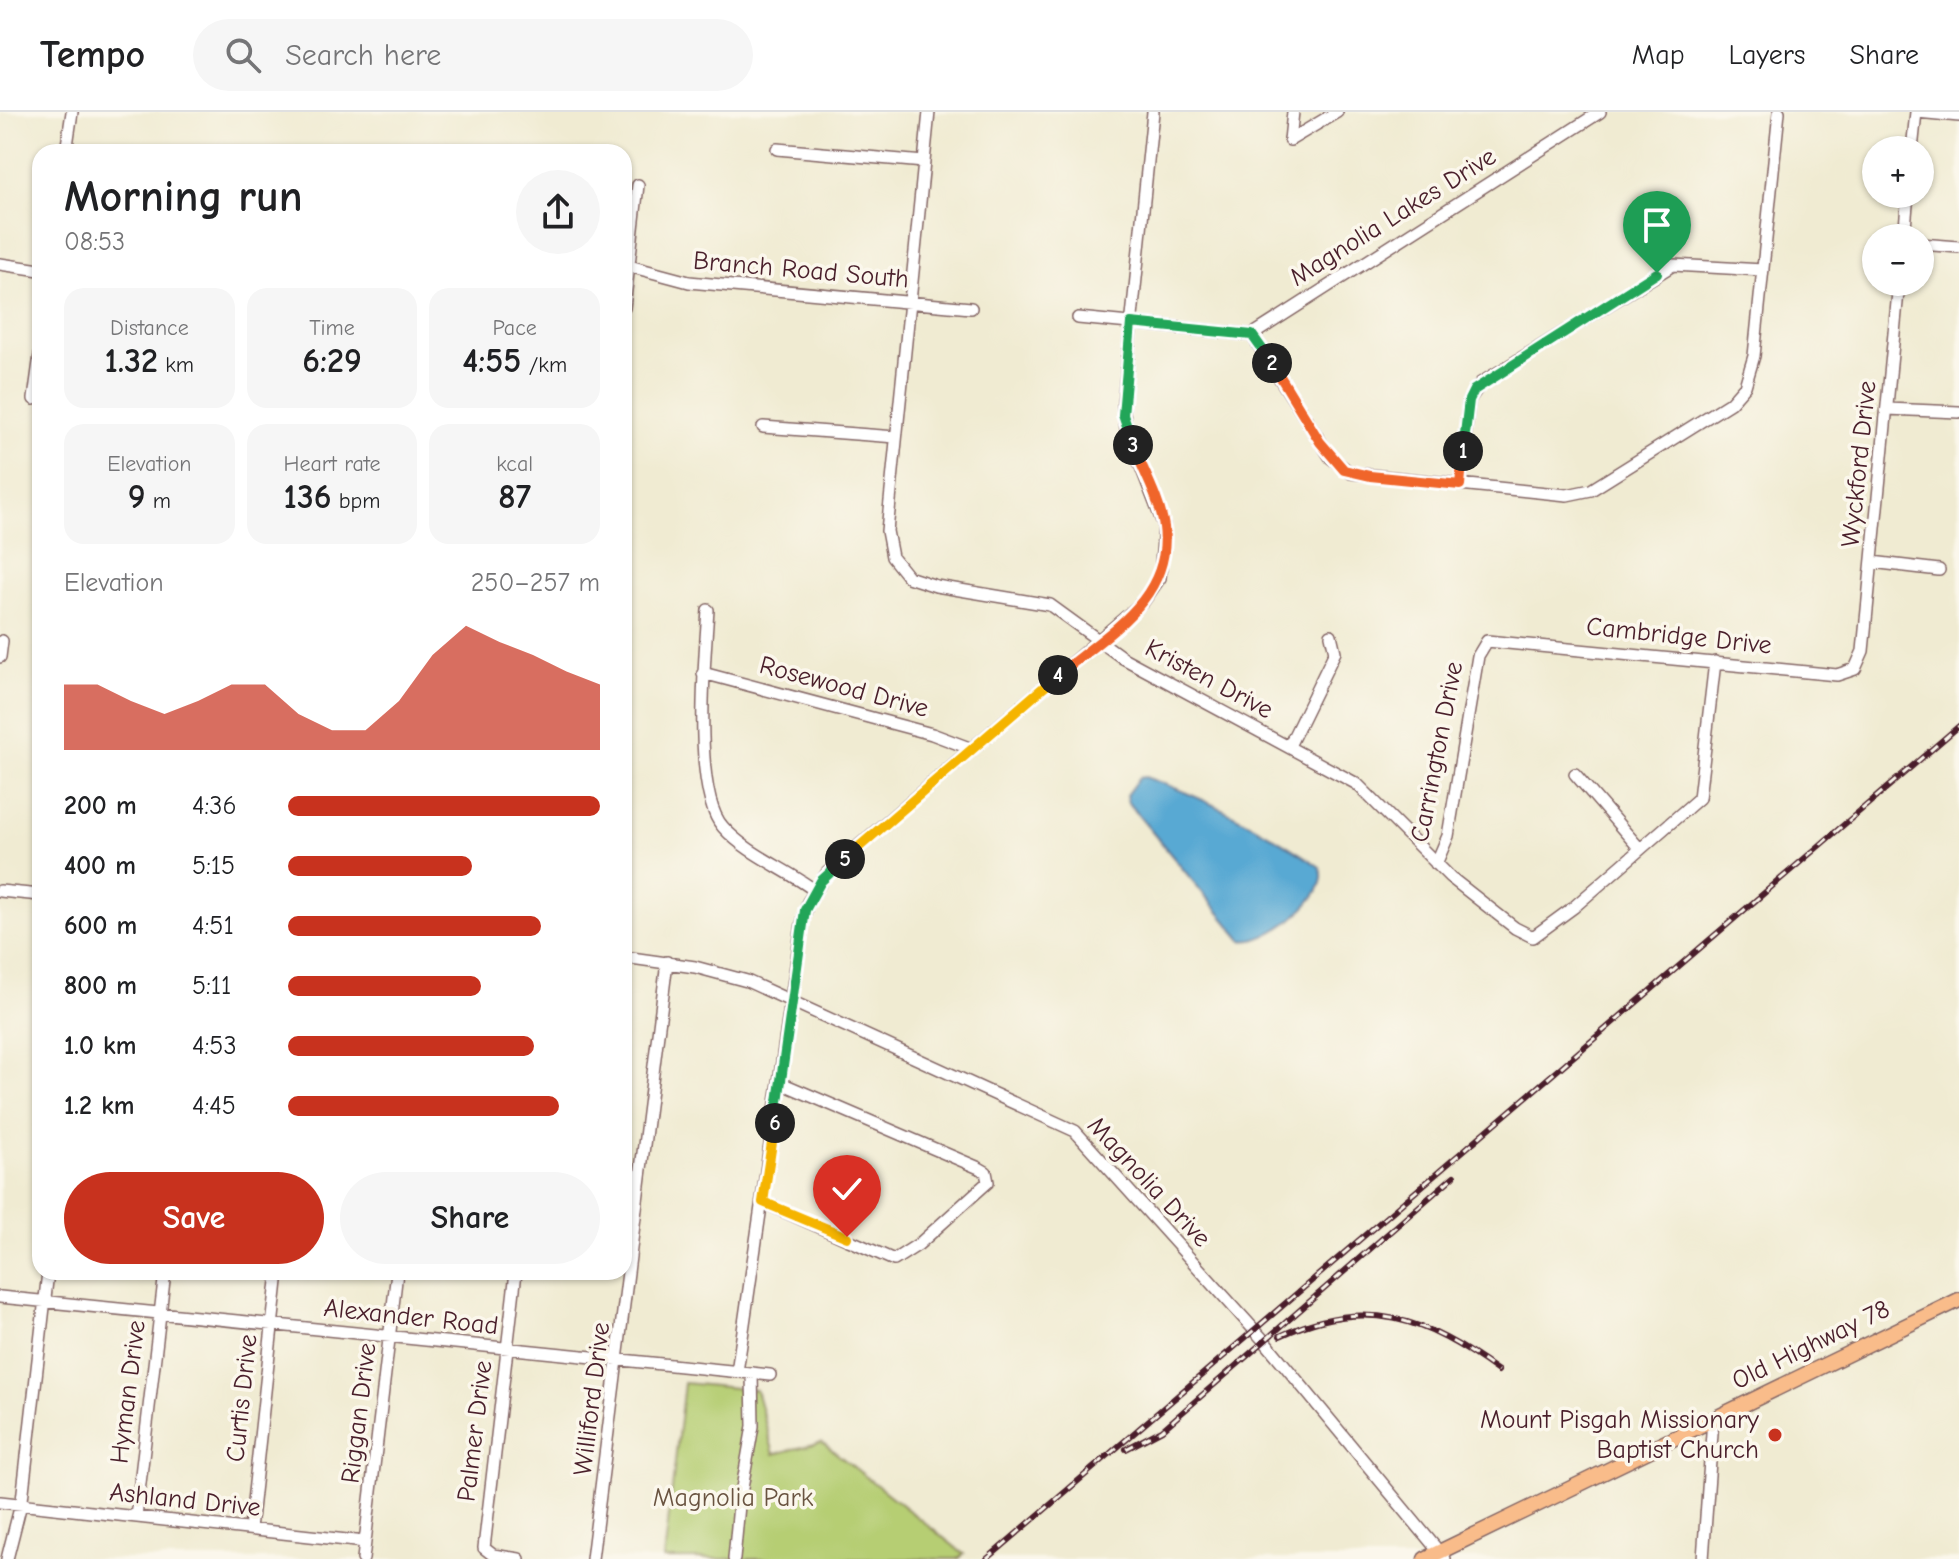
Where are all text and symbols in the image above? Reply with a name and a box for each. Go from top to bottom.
search box [193,19,753,91]
text: Tempo [40,33,145,77]
icon: search [221,33,265,77]
text: Search here [285,38,441,73]
text: Map [1632,39,1685,71]
text: Layers [1729,39,1805,71]
text: Share [1849,39,1919,71]
map controls [1862,136,1934,296]
button: + [1862,136,1934,208]
street label: Magnolia Lakes Drive [1284,141,1502,293]
button: share [516,170,600,254]
text: Morning run [64,171,303,222]
pin [1623,191,1691,273]
icon: arrive [1635,203,1679,247]
button: − [1862,224,1934,296]
text: 08:53 [64,227,125,257]
street label: Branch Road South [692,246,910,294]
text: Distance [110,315,189,341]
text: Time [309,315,355,341]
text: Pace [492,315,537,341]
text: 1.32 [105,341,158,381]
text: 6:29 [302,341,362,381]
text: 4:55 [462,341,521,381]
pin: 2 [1252,343,1292,383]
text: 2 [1267,350,1277,376]
text: km [158,352,194,378]
text: /km [521,352,567,378]
street label: Wyckford Drive [1835,379,1883,549]
pin: 3 [1113,425,1153,465]
pin: 1 [1443,431,1483,471]
text: 3 [1128,432,1138,458]
text: 1 [1459,438,1467,464]
text: Elevation [107,451,191,477]
text: Heart rate [283,451,380,477]
text: kcal [496,451,533,477]
text: 9 [128,477,145,517]
text: 136 [284,477,331,517]
text: 87 [498,477,531,517]
text: m [145,488,171,514]
text: bpm [331,488,380,514]
text: Elevation [64,568,164,598]
text: 250–257 m [471,568,600,598]
street label: Cambridge Drive [1585,611,1773,661]
street label: Kristen Drive [1140,633,1278,725]
street label: Rosewood Drive [756,650,932,724]
pin: 4 [1038,655,1078,695]
street label: Carrington Drive [1405,659,1469,845]
text: 4 [1053,662,1063,688]
text: 200 m [64,791,137,821]
text: 4:36 [192,791,237,821]
pin: 5 [825,839,865,879]
text: 5 [839,846,851,872]
text: 400 m [64,851,136,881]
text: 5:15 [192,851,235,881]
text: 600 m [64,911,137,941]
text: 4:51 [192,911,234,941]
text: 800 m [64,971,137,1001]
text: 5:11 [192,971,231,1001]
text: 1.0 km [64,1031,136,1061]
text: 4:53 [192,1031,237,1061]
text: 1.2 km [64,1091,135,1121]
text: 4:45 [192,1091,236,1121]
pin: 6 [755,1103,795,1143]
text: 6 [769,1110,781,1136]
street label: Magnolia Drive [1081,1111,1217,1253]
pin [813,1155,881,1237]
icon: check [825,1167,869,1211]
button: Save [64,1172,324,1264]
button: Share [340,1172,600,1264]
street label: Alexander Road [322,1293,500,1341]
street label: Old Highway 78 [1727,1294,1895,1396]
street label: Hyman Drive [104,1319,152,1465]
street label: Williford Drive [568,1321,616,1477]
street label: Curtis Drive [220,1333,264,1463]
street label: Riggan Drive [335,1341,383,1485]
street label: Palmer Drive [451,1359,499,1503]
place label: Mount Pisgah Missionary Baptist Church [1480,1405,1759,1465]
marker: Mount Pisgah Missionary Baptist Church [1766,1426,1784,1444]
street label: Ashland Drive [108,1477,262,1523]
park label: Magnolia Park [653,1483,814,1513]

